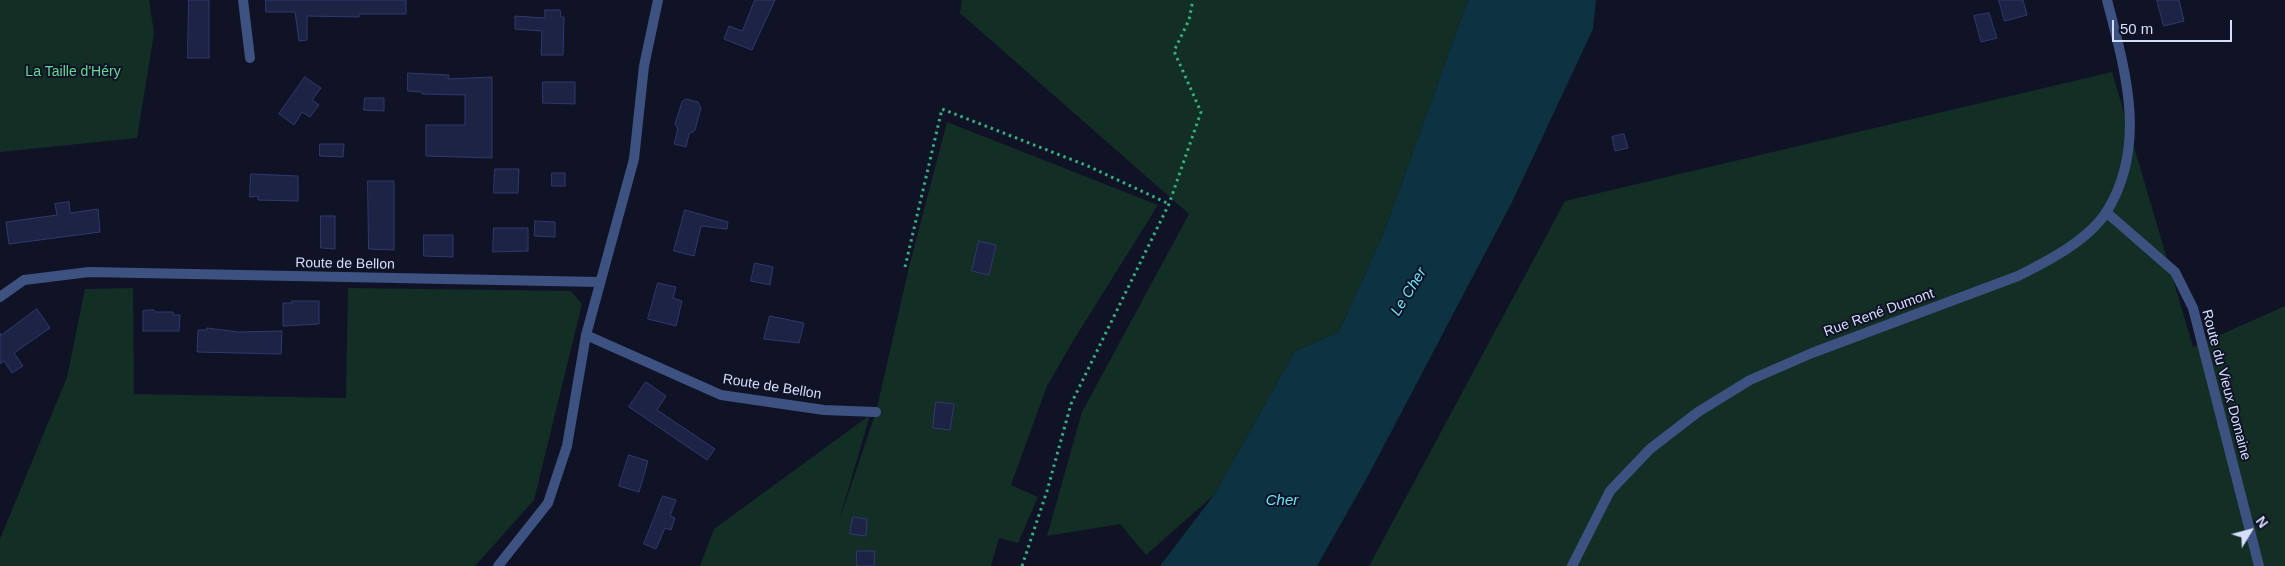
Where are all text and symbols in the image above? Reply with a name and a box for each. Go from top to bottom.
scale bar [2115,10,2235,42]
text: 50 m [2120,20,2153,37]
park label: La Taille d'Héry [25,64,121,80]
street label: Route de Bellon [295,255,395,273]
water label: Le Cher [1387,265,1431,319]
street label: Rue René Dumont [1822,285,1936,341]
street label: Route du Vieux Domaine [2198,308,2254,462]
street label: Route de Bellon [721,371,823,403]
water label: Cher [1266,492,1298,510]
north arrow [2225,506,2275,556]
text: N [2253,513,2271,531]

